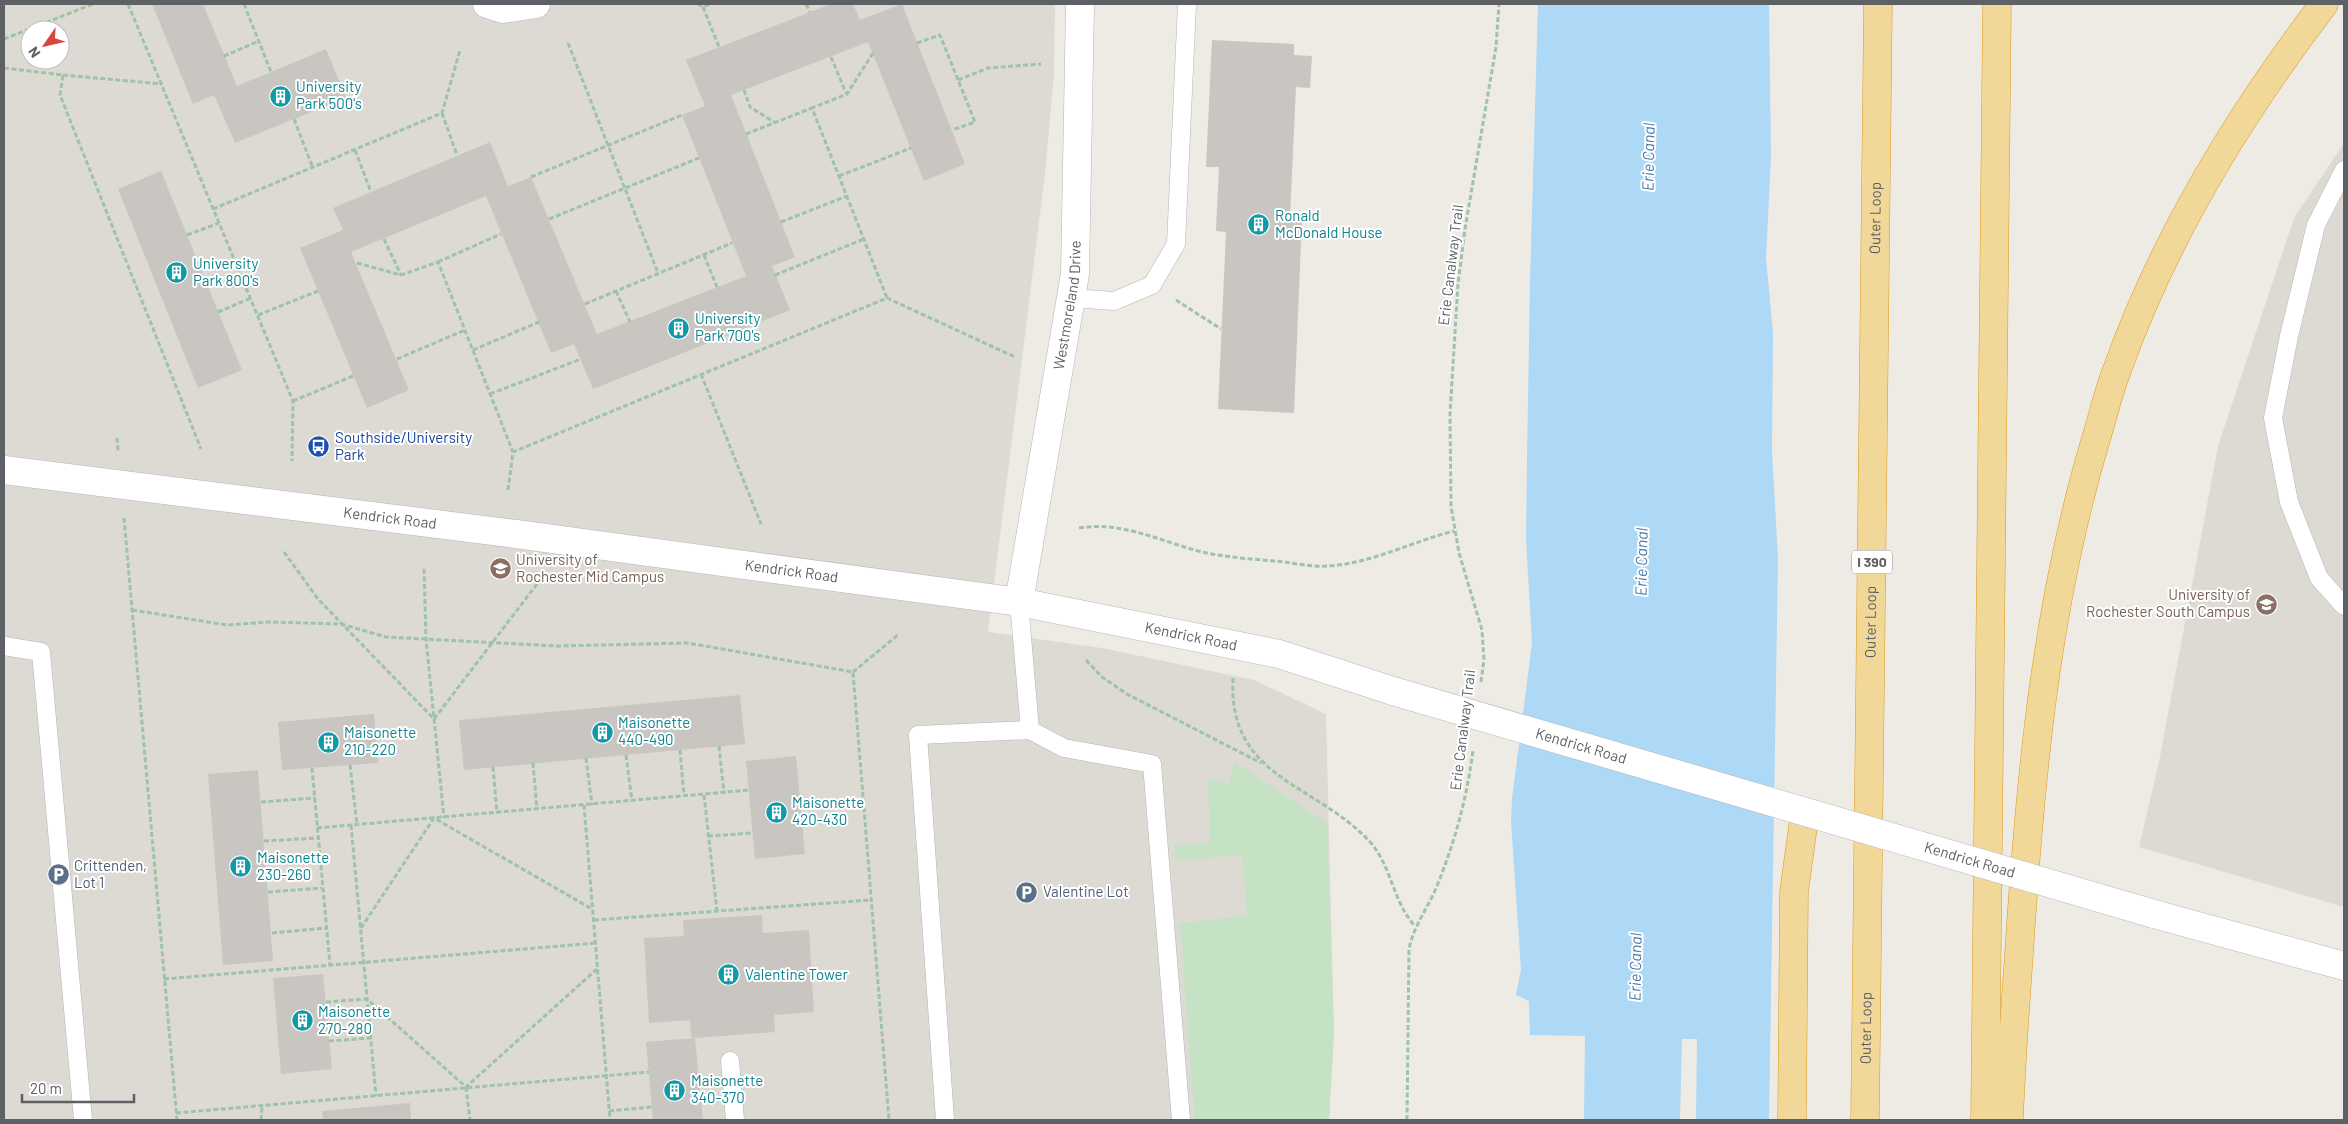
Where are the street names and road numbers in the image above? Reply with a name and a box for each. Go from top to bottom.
street label: Outer Loop [1865,182,1884,254]
street label: Erie Canalway Trail [1434,203,1466,326]
street label: Westmoreland Drive [1049,240,1084,371]
street label: Kendrick Road [342,502,438,532]
road number: I 390 [1852,550,1892,574]
street label: Kendrick Road [744,555,839,585]
street label: Outer Loop [1860,586,1879,658]
street label: Kendrick Road [1143,617,1239,653]
street label: Erie Canalway Trail [1446,668,1478,791]
street label: Kendrick Road [1534,723,1629,767]
street label: Kendrick Road [1922,837,2018,881]
street label: Outer Loop [1856,992,1874,1064]

